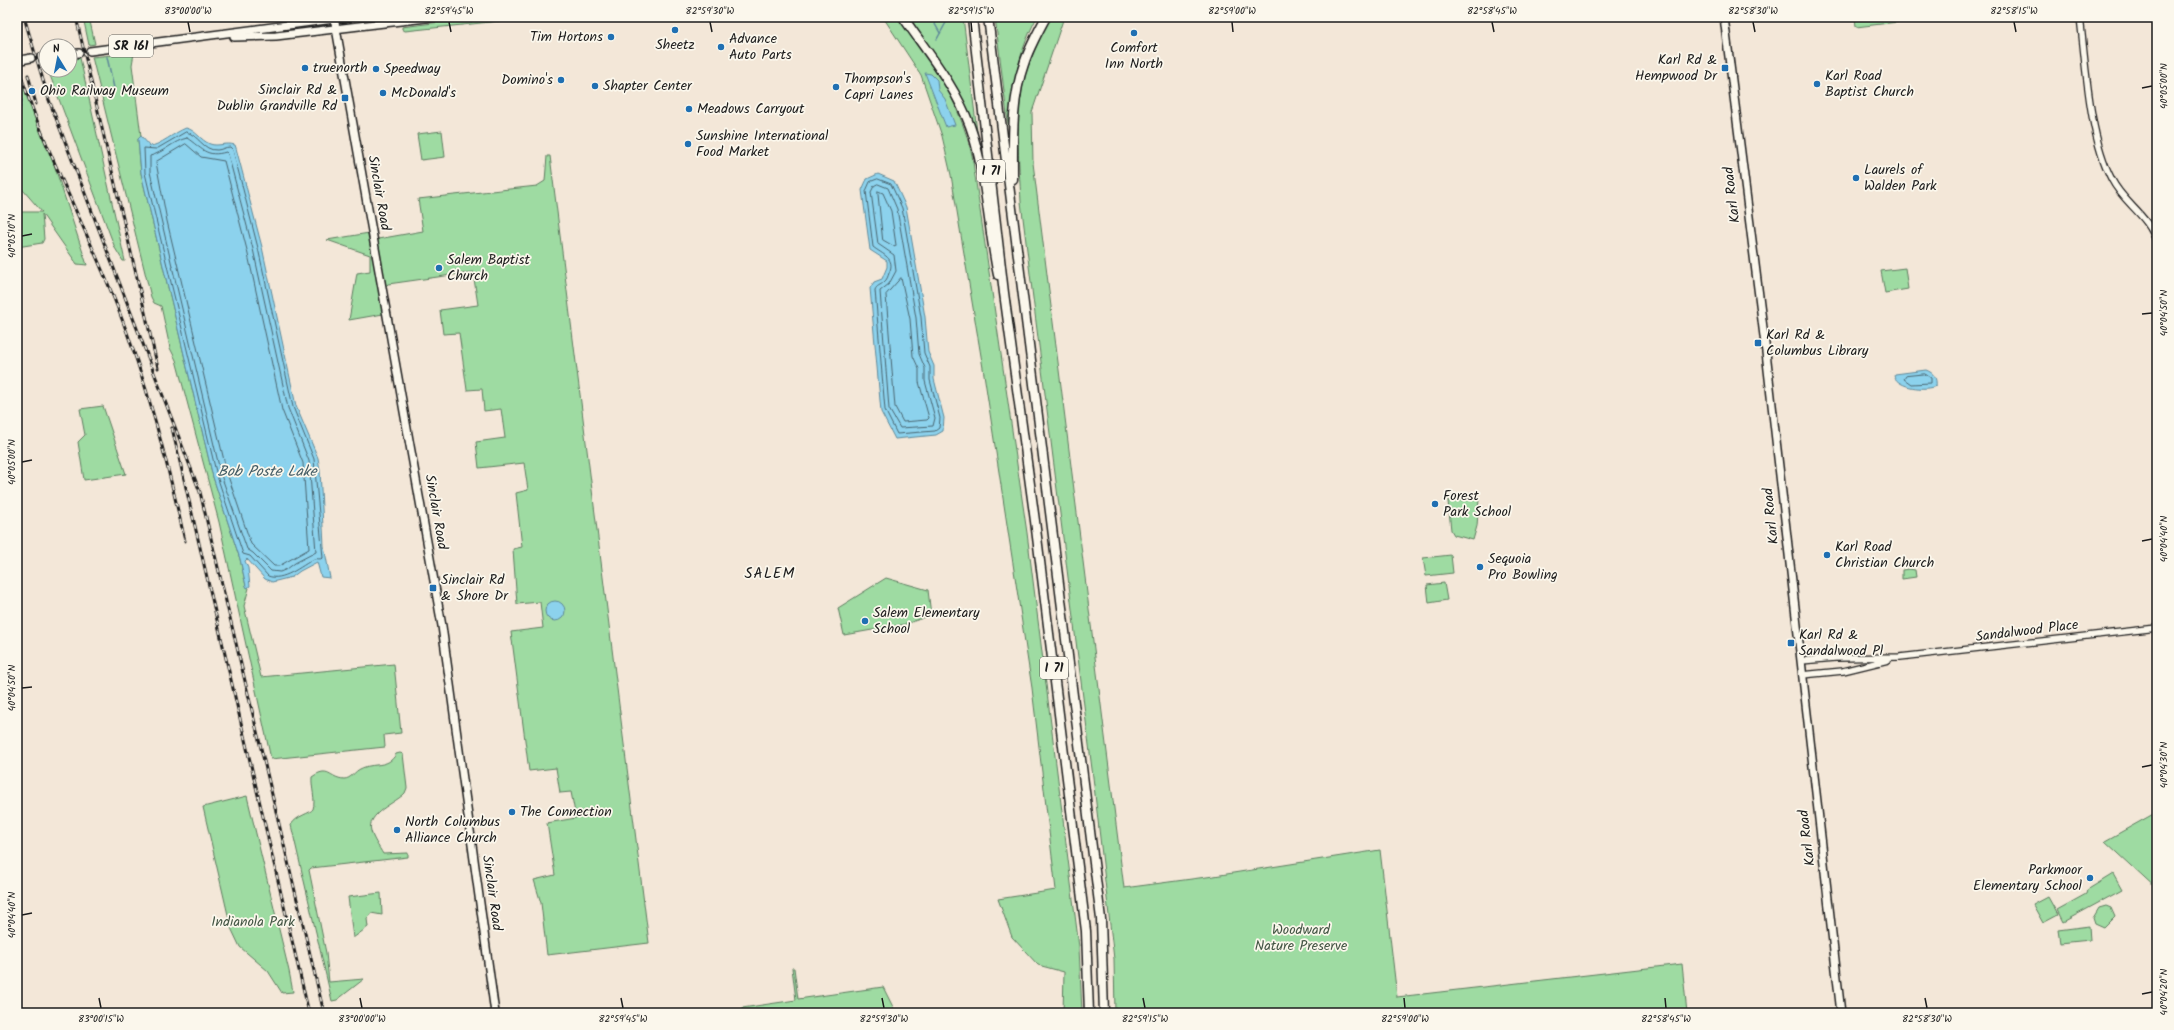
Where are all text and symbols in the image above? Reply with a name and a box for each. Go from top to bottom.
text: 83°00'00"W [164,3,212,19]
text: 82°59'45"W [425,3,474,19]
text: 82°59'30"W [686,3,735,19]
text: 82°59'15"W [948,3,994,19]
text: 82°59'00"W [1208,3,1256,19]
text: 82°58'45"W [1467,3,1517,19]
text: 82°58'30"W [1728,3,1778,19]
text: 82°58'15"W [1990,3,2038,19]
marker: Sheetz [670,25,680,35]
place label: Tim Hortons [530,26,603,48]
place label: Advance Auto Parts [729,28,792,66]
marker: Comfort Inn North [1129,28,1139,38]
marker: Tim Hortons [606,32,616,42]
place label: Sheetz [655,34,695,56]
road number: SR 161 [109,35,153,57]
place label: Comfort Inn North [1105,37,1163,75]
north arrow [38,38,78,78]
text: N [51,40,61,59]
marker: Advance Auto Parts [716,42,726,52]
place label: Karl Rd & Hempwood Dr [1635,49,1718,87]
place label: truenorth [313,57,367,79]
place label: Speedway [384,58,441,80]
marker: truenorth [300,63,310,73]
marker: Karl Rd & Hempwood Dr [1720,63,1730,73]
text: 40°05'00"N [2156,63,2172,109]
marker: Speedway [371,64,381,74]
place label: Karl Road Baptist Church [1825,65,1914,103]
place label: Thompson's Capri Lanes [844,68,913,106]
place label: Domino's [501,69,553,91]
marker: Domino's [556,75,566,85]
place label: Shapter Center [603,75,693,97]
place label: Sinclair Rd & Dublin Grandville Rd [217,79,338,117]
marker: Karl Road Baptist Church [1812,79,1822,89]
place label: Ohio Railway Museum [40,80,169,102]
marker: Shapter Center [590,81,600,91]
place label: McDonald's [391,82,456,104]
marker: Thompson's Capri Lanes [831,82,841,92]
marker: Ohio Railway Museum [27,86,37,96]
marker: McDonald's [378,88,388,98]
marker: Sinclair Rd & Dublin Grandville Rd [340,93,350,103]
place label: Meadows Carryout [697,98,805,120]
marker: Meadows Carryout [684,104,694,114]
place label: Sunshine International Food Market [696,125,829,163]
marker: Sunshine International Food Market [683,139,693,149]
street label: Sinclair Road [362,154,397,233]
place label: Laurels of Walden Park [1864,159,1937,197]
road number: I 71 [977,160,1005,182]
street label: Karl Road [1718,165,1746,224]
marker: Laurels of Walden Park [1851,173,1861,183]
text: 40°05'10"N [4,214,20,258]
place label: Salem Baptist Church [447,249,530,287]
marker: Salem Baptist Church [434,263,444,273]
text: 40°04'50"N [2156,290,2172,336]
place label: Karl Rd & Columbus Library [1766,324,1869,362]
marker: Karl Rd & Columbus Library [1753,338,1763,348]
text: 40°05'00"N [4,439,20,485]
water label: Bob Poste Lake [217,460,318,484]
street label: Sinclair Road [419,473,454,552]
place label: Forest Park School [1443,485,1512,523]
street label: Karl Road [1757,486,1785,545]
marker: Forest Park School [1430,499,1440,509]
text: 40°04'40"N [2156,516,2172,562]
place label: Karl Road Christian Church [1835,536,1934,574]
place label: Sequoia Pro Bowling [1488,548,1558,586]
marker: Karl Road Christian Church [1822,550,1832,560]
district label: SALEM [745,562,795,586]
marker: Sequoia Pro Bowling [1475,562,1485,572]
place label: Sinclair Rd & Shore Dr [441,569,509,607]
marker: Sinclair Rd & Shore Dr [428,583,438,593]
place label: Salem Elementary School [873,602,980,640]
street label: Sandalwood Place [1974,614,2080,648]
marker: Salem Elementary School [860,616,870,626]
place label: Karl Rd & Sandalwood Pl [1799,624,1884,662]
marker: Karl Rd & Sandalwood Pl [1786,638,1796,648]
road number: I 71 [1040,657,1068,679]
text: 40°04'50"N [4,665,20,711]
text: 40°04'30"N [2156,741,2172,788]
place label: The Connection [520,801,612,823]
marker: The Connection [507,807,517,817]
street label: Karl Road [1793,808,1821,867]
place label: North Columbus Alliance Church [405,811,500,849]
marker: North Columbus Alliance Church [392,825,402,835]
street label: Sinclair Road [476,854,508,933]
place label: Parkmoor Elementary School [1973,859,2083,897]
marker: Parkmoor Elementary School [2085,873,2095,883]
text: 40°04'40"N [4,892,20,938]
park label: Indianola Park [211,911,295,933]
park label: Woodward Nature Preserve [1255,919,1348,957]
text: 40°04'20"N [2156,968,2172,1015]
text: 83°00'15"W [78,1011,124,1027]
text: 83°00'00"W [338,1011,386,1027]
text: 82°59'45"W [599,1011,648,1027]
text: 82°59'30"W [860,1011,909,1027]
text: 82°59'15"W [1122,1011,1168,1027]
text: 82°59'00"W [1381,1011,1429,1027]
text: 82°58'45"W [1641,1011,1691,1027]
text: 82°58'30"W [1902,1011,1952,1027]

